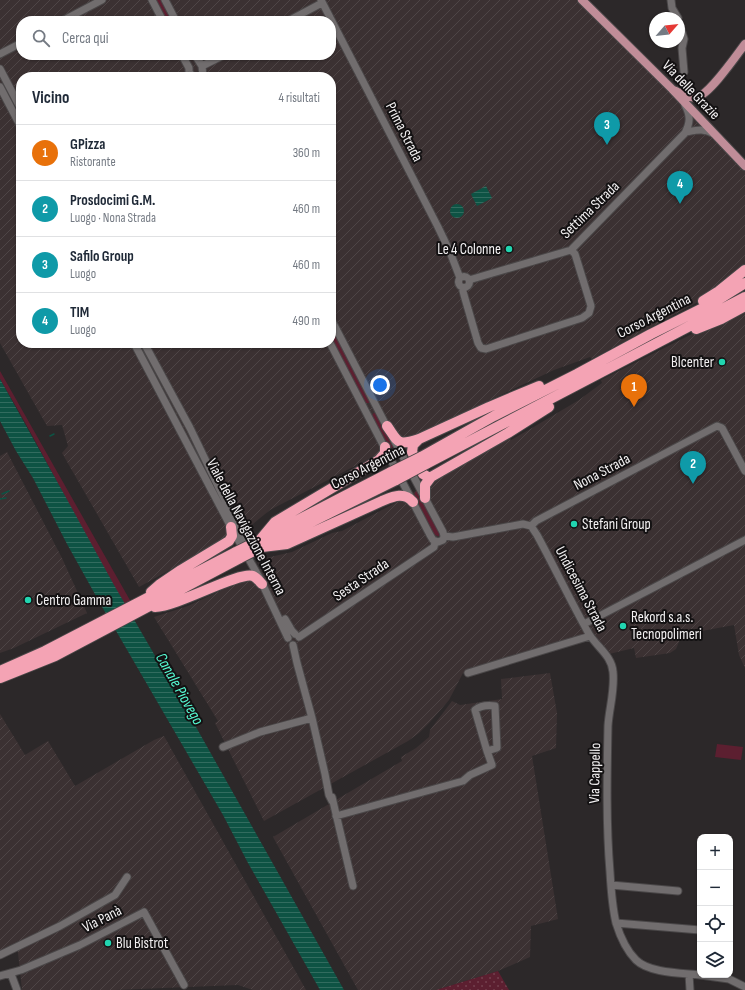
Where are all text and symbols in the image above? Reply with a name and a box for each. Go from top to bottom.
north arrow [649,12,685,48]
search box [16,16,336,60]
icon: search [30,27,52,49]
text: Cerca qui [62,29,109,48]
street label: Via delle Grazie [658,56,724,124]
text: Vicino [32,88,69,108]
text: 4 risultati [279,90,320,106]
street label: Prima Strada [381,99,427,165]
pin: 3 [594,112,620,145]
text: GPizza [70,135,105,154]
text: 1 [42,145,48,161]
text: 360 m [293,145,320,161]
text: Ristorante [70,154,116,170]
pin: 4 [667,171,693,204]
street label: Settima Strada [556,177,624,243]
text: Prosdocimi G.M. [70,191,156,210]
text: 2 [42,201,48,217]
text: 460 m [293,201,320,217]
text: Luogo · Nona Strada [70,210,156,226]
place label: Le 4 Colonne [437,240,501,259]
marker: Le 4 Colonne [504,244,514,254]
text: Safilo Group [70,247,134,266]
text: 3 [42,257,48,273]
text: 460 m [293,257,320,273]
text: Luogo [70,266,96,282]
street label: Corso Argentina [614,289,694,343]
text: TIM [70,303,89,322]
text: 4 [42,313,48,329]
text: 490 m [293,313,320,329]
text: Luogo [70,322,96,338]
place label: BIcenter [671,353,715,372]
marker: BIcenter [717,357,727,367]
pin: 1 [621,374,647,407]
your location [370,375,390,395]
street label: Corso Argentina [328,440,408,494]
street label: Nona Strada [570,449,634,495]
pin: 2 [680,451,706,484]
street label: Viale della Navigazione Interna [202,456,290,599]
place label: Stefani Group [582,515,651,534]
marker: Stefani Group [569,519,579,529]
street label: Undicesima Strada [551,543,611,635]
street label: Sesta Strada [329,554,393,606]
place label: Centro Gamma [36,591,111,610]
marker: Centro Gamma [23,595,33,605]
place label: Rekord s.a.s. Tecnopolimeri [631,608,702,644]
marker: Rekord s.a.s. Tecnopolimeri [618,621,628,631]
water label: Canale Piovego [151,650,207,729]
street label: Via Cappello [585,742,605,804]
map controls [697,834,733,978]
button: + [697,834,733,870]
button: − [697,870,733,906]
street label: Via Panà [79,901,125,937]
button: locate [697,906,733,942]
place label: Blu Bistrot [116,934,169,953]
marker: Blu Bistrot [103,938,113,948]
button: layers [697,942,733,978]

